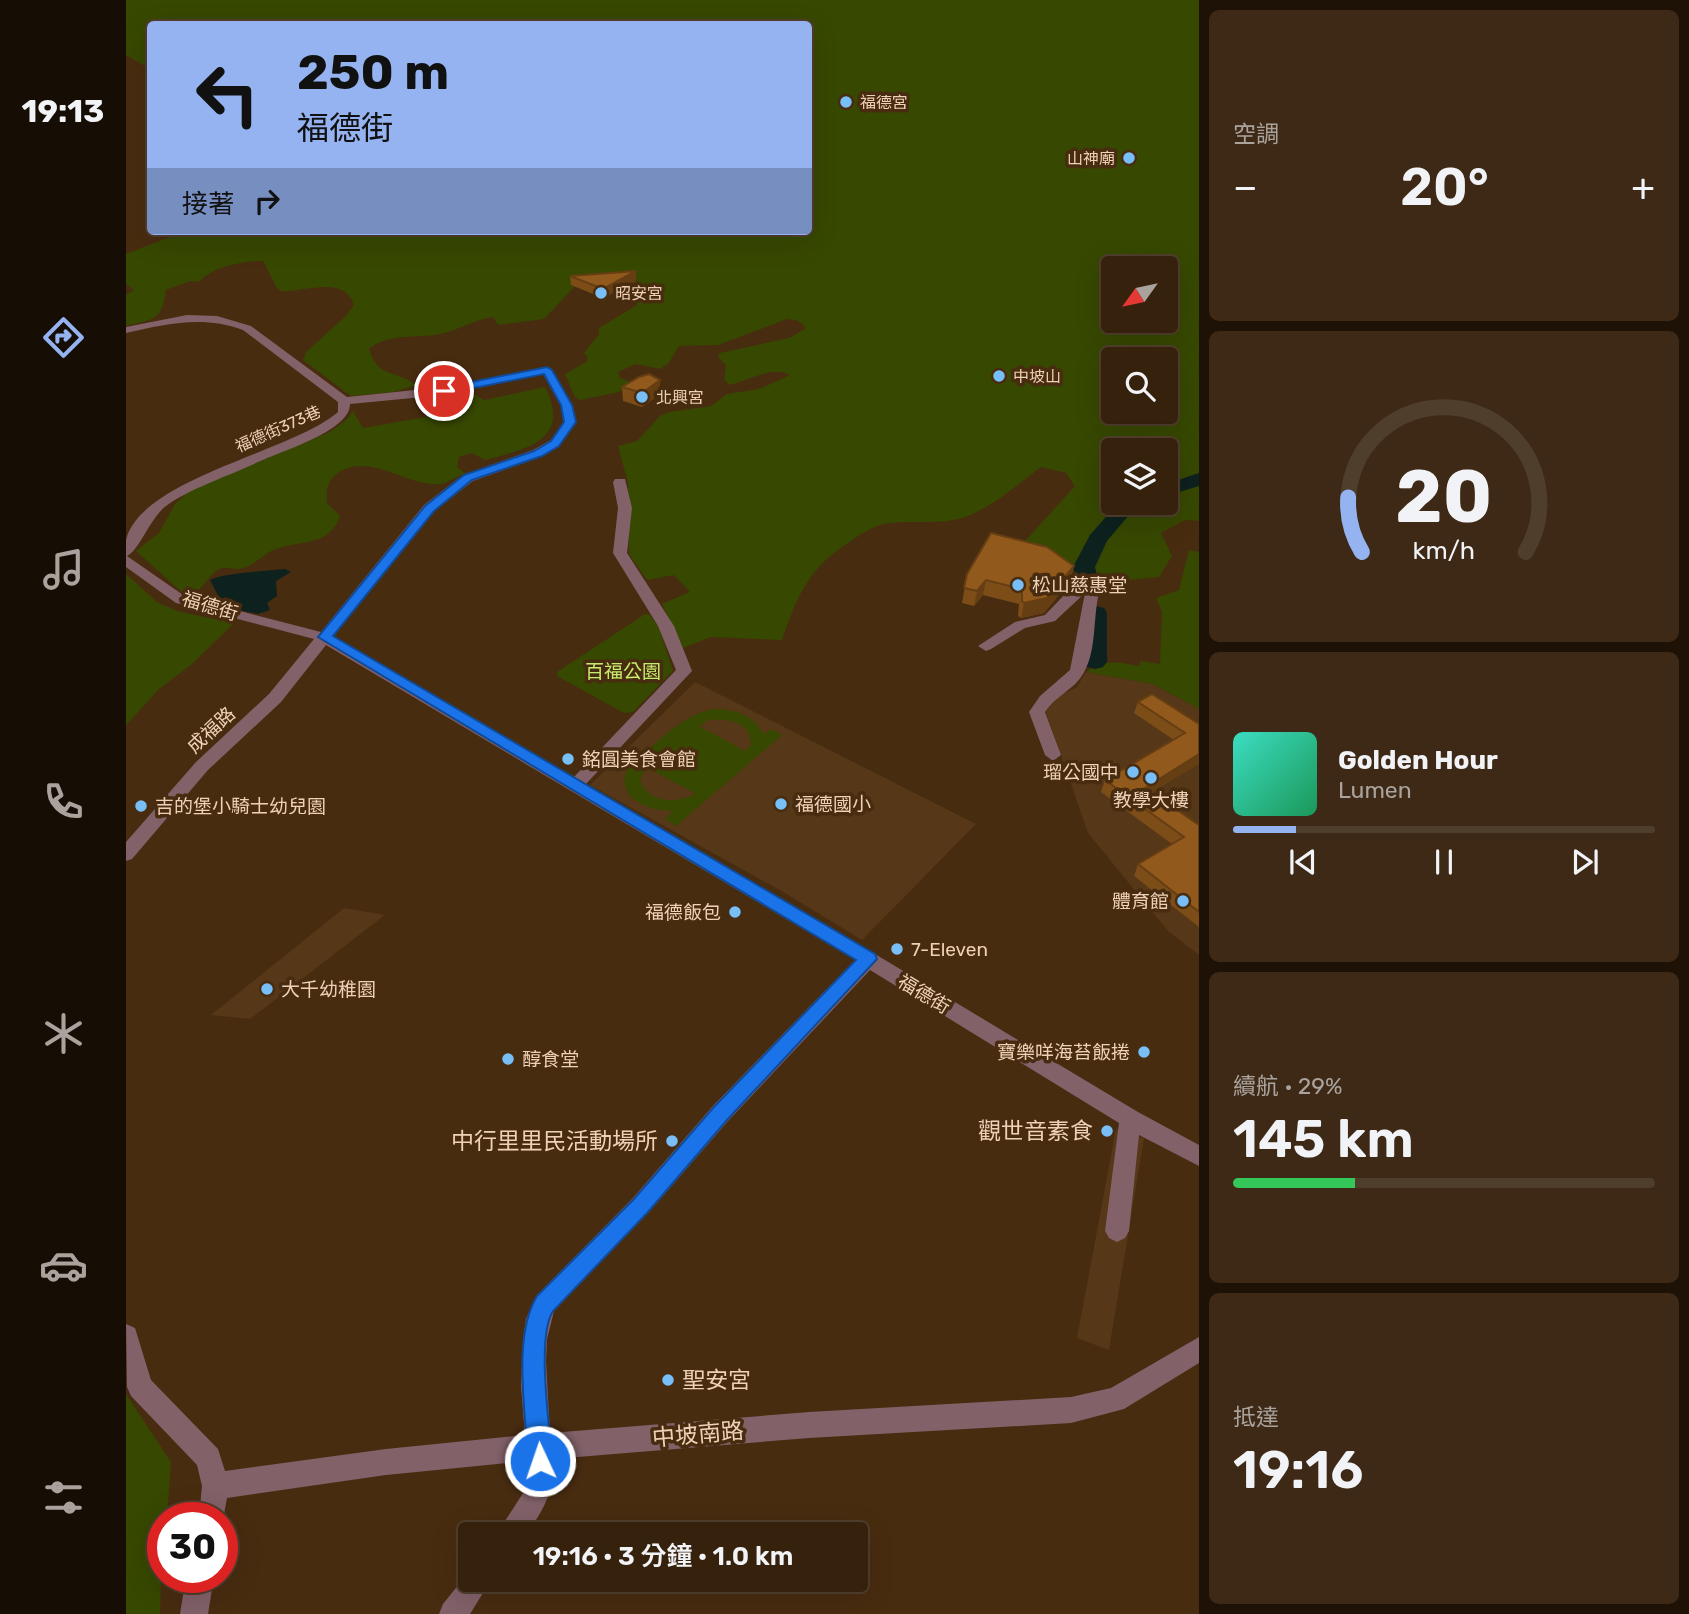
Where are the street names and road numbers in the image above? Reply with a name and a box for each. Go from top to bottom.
street label: 福德街373巷 [232,402,324,456]
street label: 福德街 [179,587,241,625]
street label: 成福路 [182,702,240,758]
street label: 福德街 [894,969,954,1019]
street label: 中坡南路 [651,1416,745,1452]

